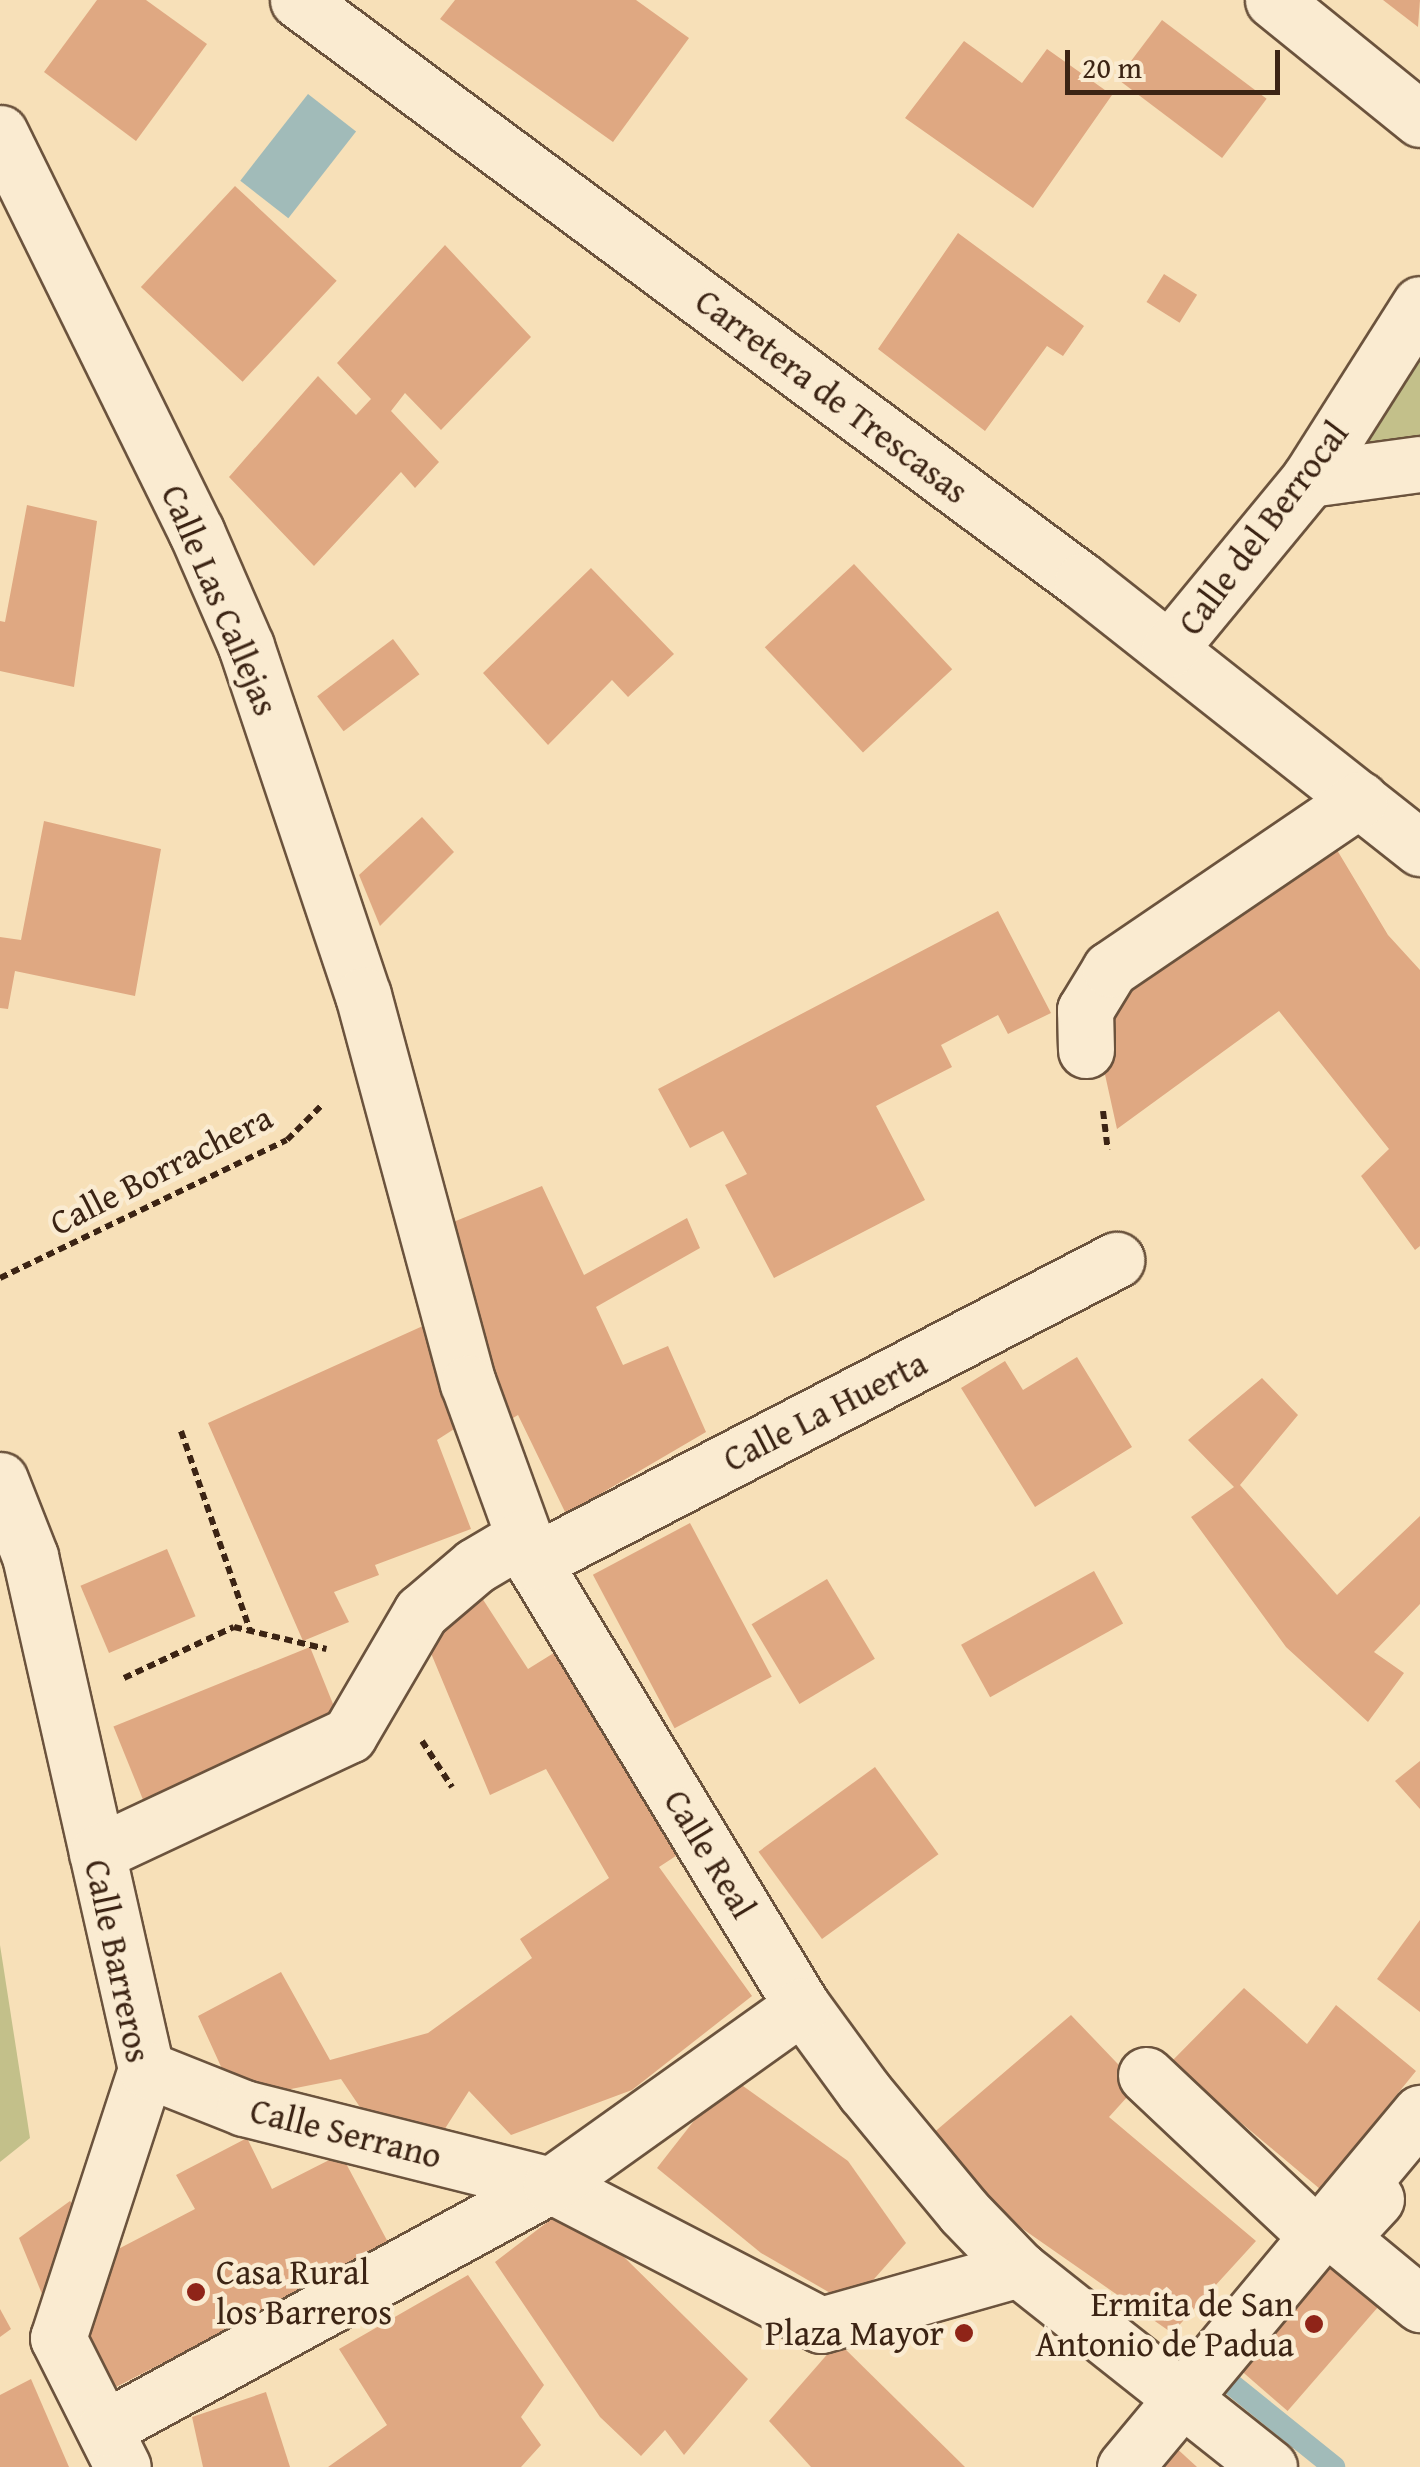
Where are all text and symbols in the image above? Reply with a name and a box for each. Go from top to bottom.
scale bar [1070,30,1285,92]
text: 20 m [1082,45,1142,89]
street label: Carretera de Trescasas [687,280,977,512]
street label: Calle del Berrocal [1169,413,1357,643]
street label: Calle Las Callejas [153,479,287,721]
street label: Calle Borrachera [43,1096,279,1244]
street label: Calle La Huerta [716,1342,934,1480]
street label: Calle Real [655,1782,765,1926]
street label: Calle Barreros [76,1856,160,2066]
street label: Calle Serrano [246,2089,446,2177]
place label: Casa Rural los Barreros [216,2251,392,2333]
marker: Casa Rural los Barreros [185,2281,207,2303]
place label: Ermita de San Antonio de Padua [1036,2283,1294,2365]
place label: Plaza Mayor [765,2312,944,2354]
marker: Ermita de San Antonio de Padua [1303,2313,1325,2335]
marker: Plaza Mayor [953,2322,975,2344]

